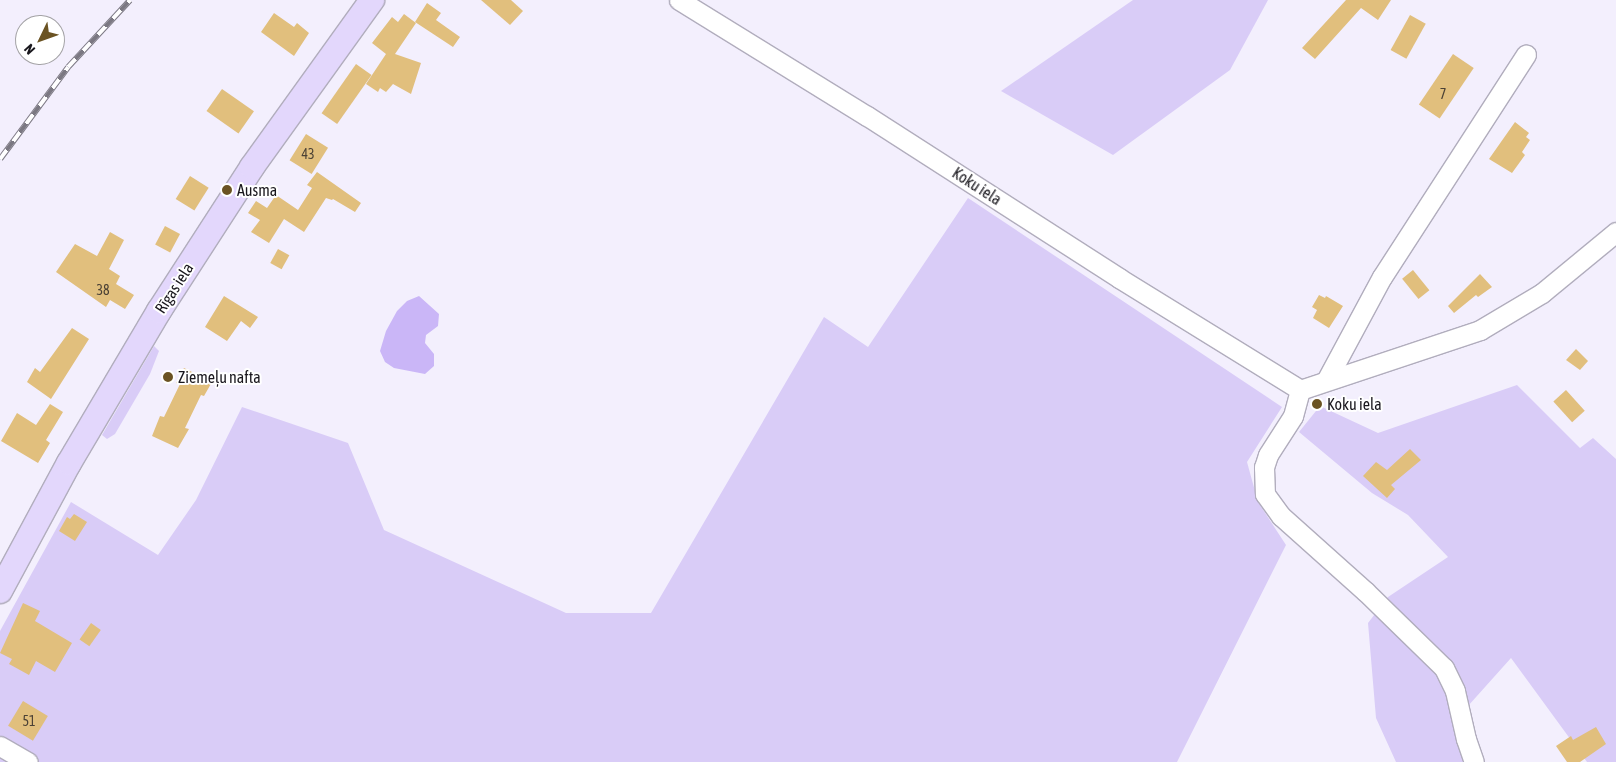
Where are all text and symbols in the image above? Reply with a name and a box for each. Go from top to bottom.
north arrow [15,15,65,65]
text: N [21,41,38,58]
house number: 7 [1440,86,1446,102]
house number: 43 [301,146,315,162]
street label: Koku iela [949,163,1005,209]
place label: Ausma [237,180,277,200]
marker: Ausma [221,184,233,196]
street label: Rīgas iela [151,259,197,317]
house number: 38 [96,282,110,298]
place label: Ziemeļu nafta [178,367,261,387]
marker: Ziemeļu nafta [162,371,174,383]
place label: Koku iela [1327,394,1382,414]
marker: Koku iela [1311,398,1323,410]
house number: 51 [22,713,36,729]

